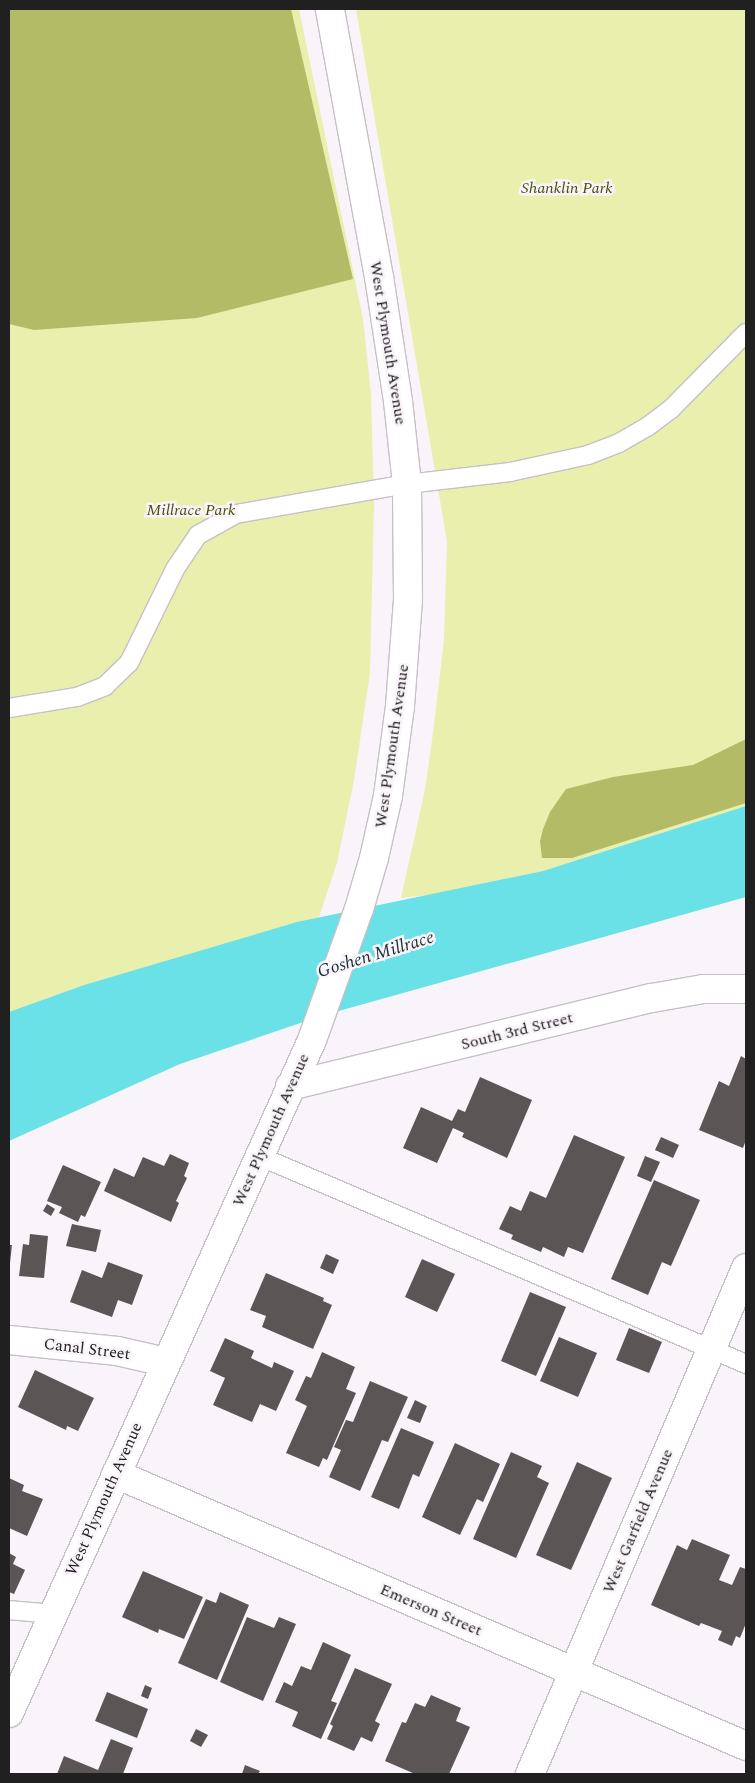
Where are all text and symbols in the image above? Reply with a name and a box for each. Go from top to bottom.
park label: Shanklin Park [521,178,613,198]
street label: West Plymouth Avenue [366,260,410,426]
park label: Millrace Park [147,500,235,520]
street label: West Plymouth Avenue [371,663,413,829]
water label: Goshen Millrace [315,927,437,983]
street label: South 3rd Street [459,1008,575,1054]
street label: West Plymouth Avenue [229,1051,313,1209]
street label: Canal Street [43,1334,131,1364]
street label: West Plymouth Avenue [62,1420,146,1578]
street label: West Garfield Avenue [599,1446,677,1596]
street label: Emerson Street [377,1580,485,1640]

